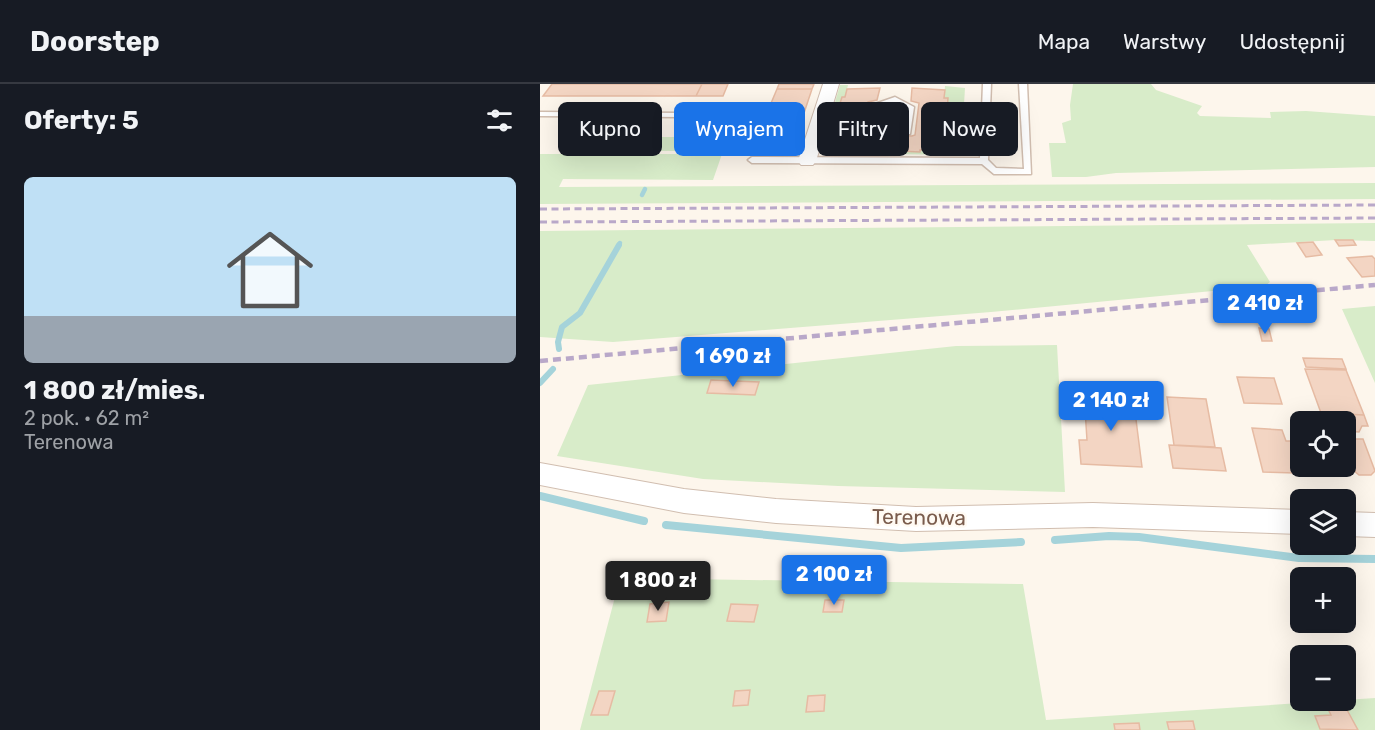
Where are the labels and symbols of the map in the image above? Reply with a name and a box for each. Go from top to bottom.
pin: 2 410 zł [1203,284,1327,335]
pin: 1 690 zł [671,337,795,388]
pin: 2 140 zł [1049,381,1173,432]
street label: Terenowa [872,504,966,530]
pin: 2 100 zł [772,555,896,606]
pin: 1 800 zł [596,561,720,612]

